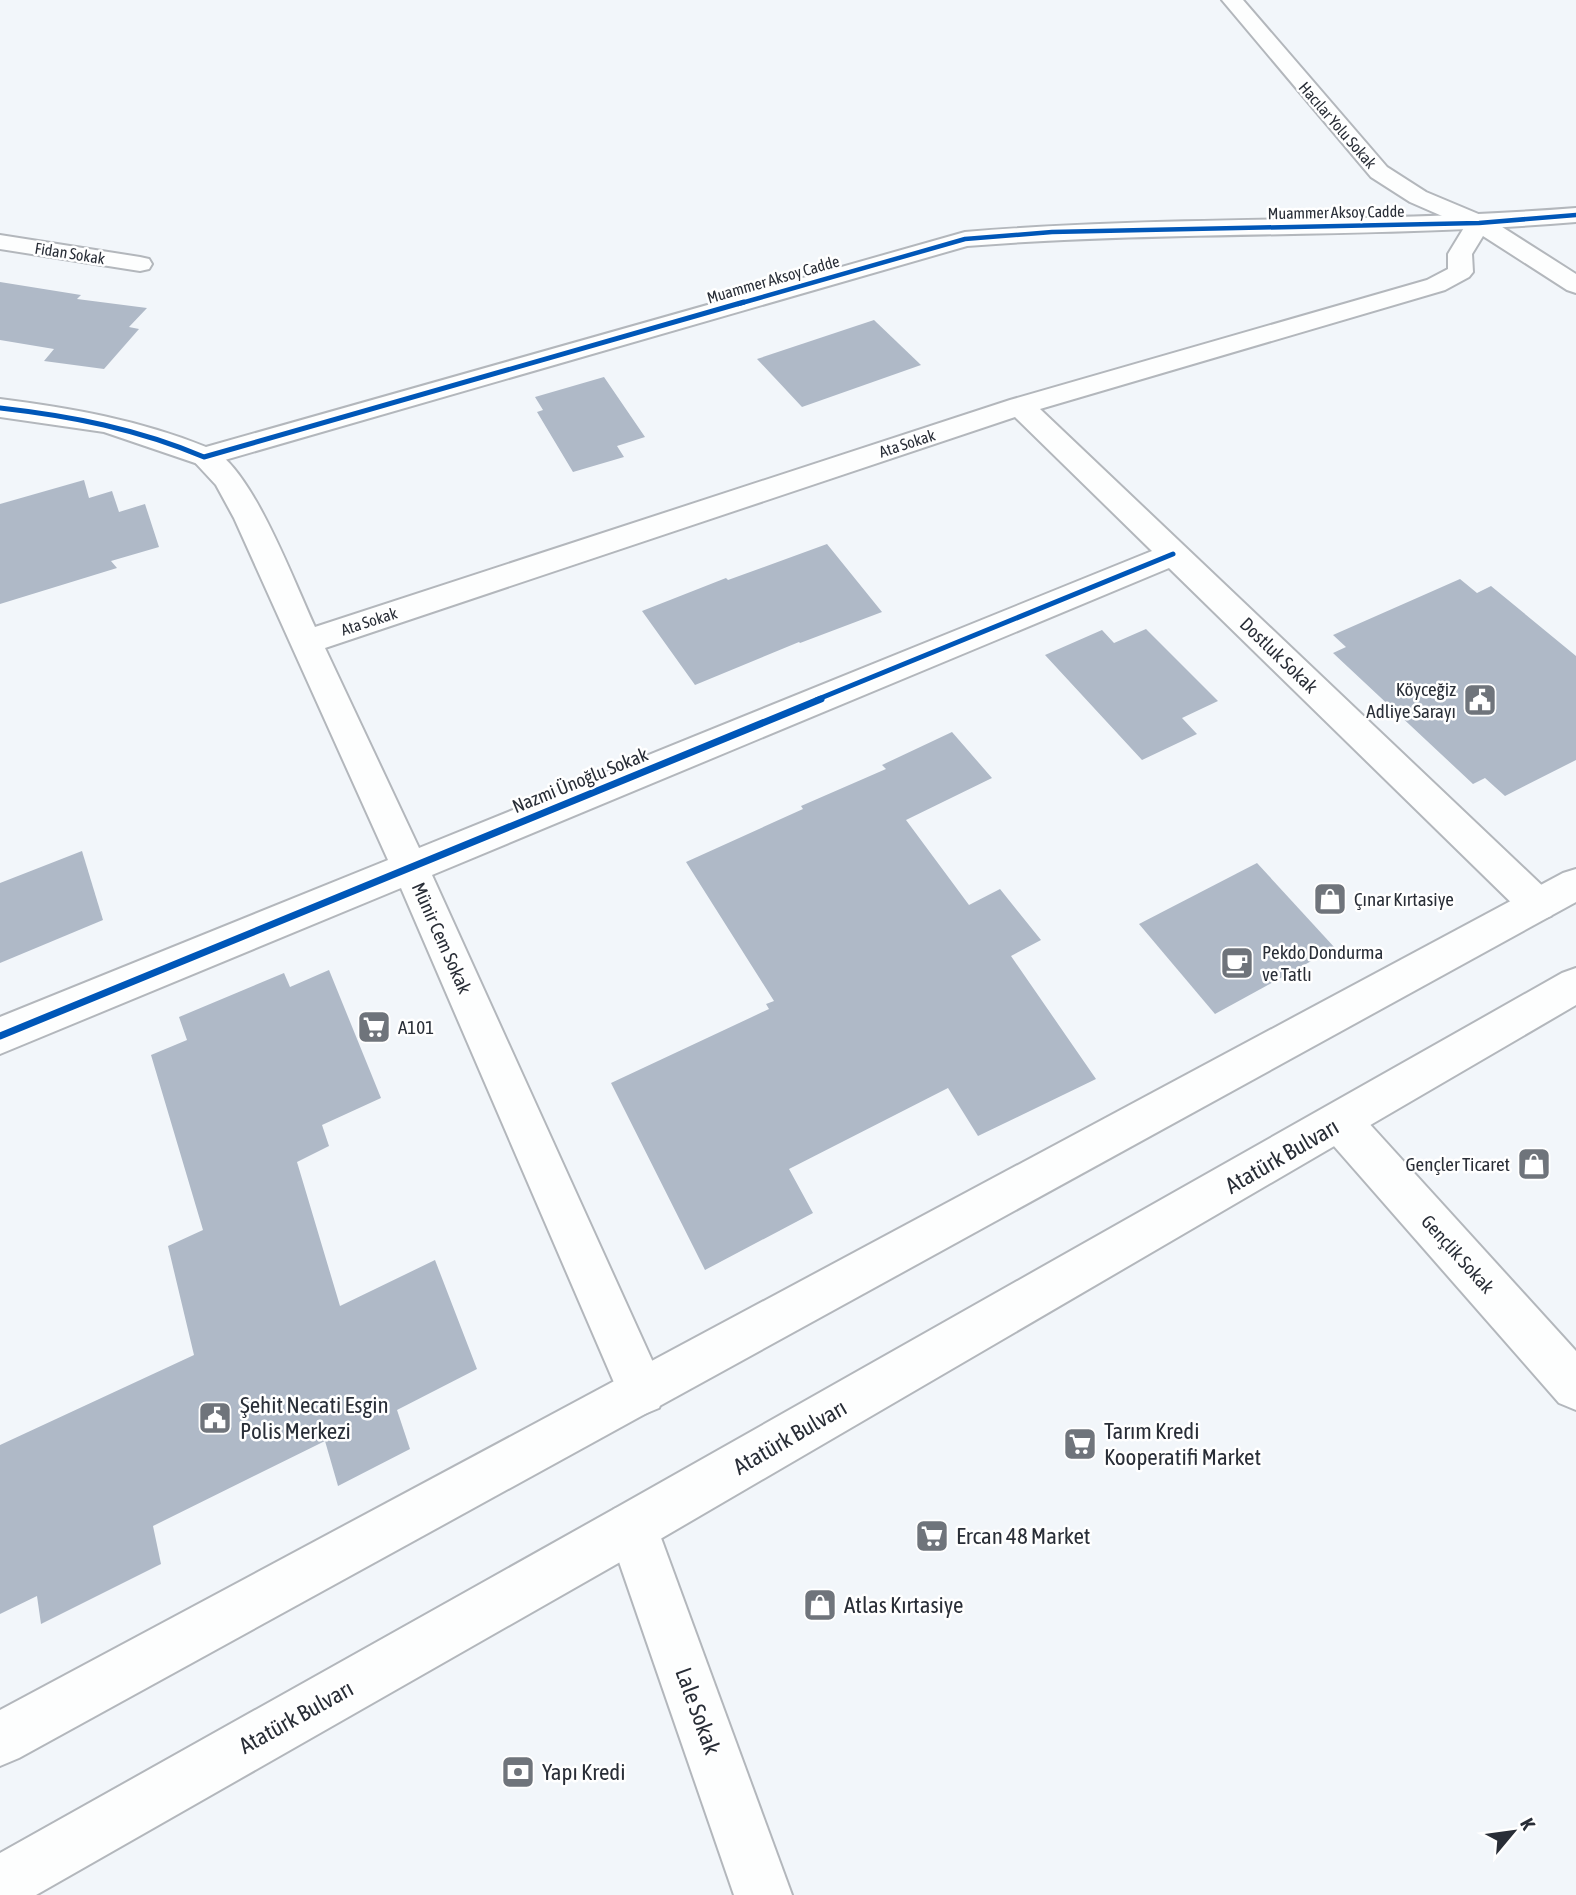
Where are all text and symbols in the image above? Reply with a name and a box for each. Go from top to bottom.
street label: Hacılar Yolu Sokak [1296,78,1380,172]
street label: Muammer Aksoy Cadde [1267,202,1405,223]
street label: Fidan Sokak [34,239,106,267]
street label: Muammer Aksoy Cadde [705,251,842,307]
street label: Ata Sokak [877,426,937,460]
street label: Ata Sokak [339,604,399,638]
street label: Dostluk Sokak [1236,613,1323,698]
place label: Köyceğiz Adliye Sarayı [1366,678,1456,722]
public building icon: Köyceğiz Adliye Sarayı [1461,681,1499,719]
street label: Nazmi Ünoğlu Sokak [509,743,652,817]
street label: Münir Cem Sokak [408,879,477,998]
shop icon: Çınar Kırtasiye [1311,880,1349,918]
place label: Çınar Kırtasiye [1354,888,1454,910]
place label: Pekdo Dondurma ve Tatlı [1262,941,1383,985]
cafe icon: Pekdo Dondurma ve Tatlı [1218,944,1256,982]
supermarket icon: A101 [355,1008,393,1046]
place label: A101 [398,1016,434,1038]
street label: Atatürk Bulvarı [1221,1113,1343,1199]
shop icon: Gençler Ticaret [1515,1145,1553,1183]
place label: Gençler Ticaret [1405,1153,1510,1175]
street label: Gençlik Sokak [1417,1210,1499,1298]
place label: Şehit Necati Esgin Polis Merkezi [240,1392,389,1444]
street label: Atatürk Bulvarı [729,1394,851,1480]
public building icon: Şehit Necati Esgin Polis Merkezi [196,1399,234,1437]
place label: Tarım Kredi Kooperatifi Market [1104,1418,1261,1470]
supermarket icon: Tarım Kredi Kooperatifi Market [1061,1425,1099,1463]
supermarket icon: Ercan 48 Market [913,1517,951,1555]
place label: Ercan 48 Market [956,1523,1090,1549]
shop icon: Atlas Kırtasiye [801,1586,839,1624]
place label: Atlas Kırtasiye [844,1592,964,1618]
street label: Lale Sokak [670,1664,726,1758]
street label: Atatürk Bulvarı [234,1675,358,1759]
bank icon: Yapı Kredi [499,1753,537,1791]
place label: Yapı Kredi [542,1759,625,1785]
north arrow [1478,1797,1548,1867]
text: K [1516,1814,1540,1834]

